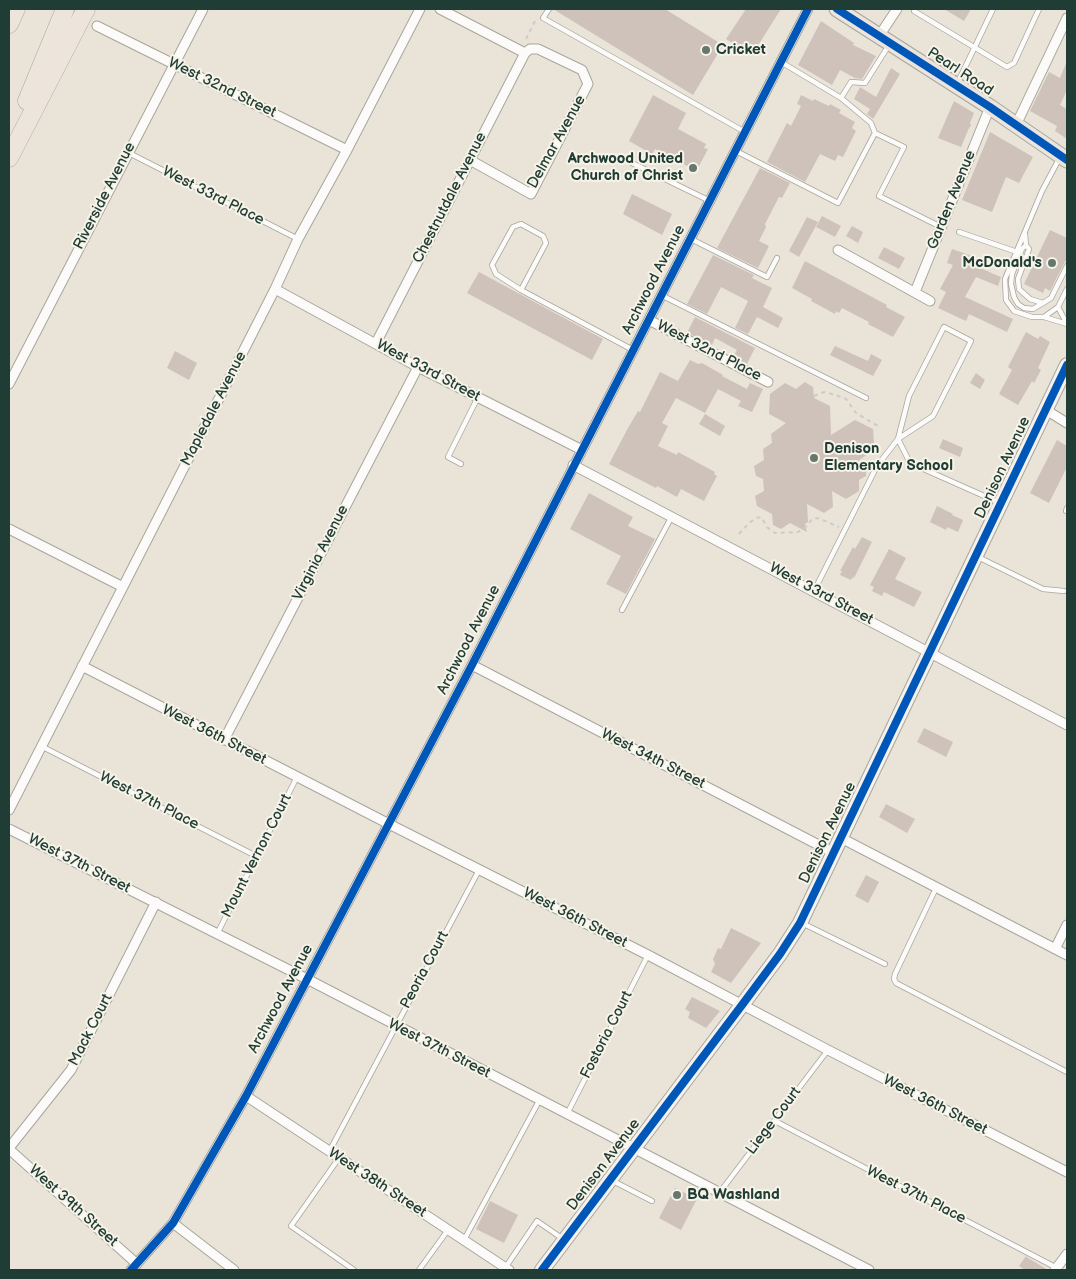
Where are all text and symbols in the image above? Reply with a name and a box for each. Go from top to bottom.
place label: Cricket [716,41,766,59]
marker: Cricket [700,44,712,56]
street label: Pearl Road [924,44,996,100]
street label: West 32nd Street [165,54,279,122]
street label: Delmar Avenue [524,92,590,192]
street label: Chestnutdale Avenue [409,130,491,266]
street label: Riverside Avenue [70,139,140,253]
street label: Garden Avenue [924,148,980,252]
place label: Archwood United Church of Christ [568,150,683,185]
marker: Archwood United Church of Christ [687,162,699,174]
street label: West 33rd Place [159,163,267,229]
street label: Archwood Avenue [619,222,689,338]
place label: McDonald's [962,254,1042,272]
marker: McDonald's [1046,257,1058,269]
street label: West 32nd Place [654,317,764,385]
street label: West 33rd Street [373,336,483,406]
street label: Mapledale Avenue [177,349,251,469]
street label: Denison Avenue [972,414,1034,522]
place label: Denison Elementary School [824,440,953,475]
marker: Denison Elementary School [808,452,820,464]
street label: Virginia Avenue [289,502,353,604]
street label: West 33rd Street [766,559,876,629]
street label: Archwood Avenue [434,582,504,698]
street label: West 36th Street [159,701,269,769]
street label: West 34th Street [598,725,708,793]
street label: West 37th Place [96,768,202,834]
street label: Denison Avenue [796,779,860,887]
street label: Mount Vernon Court [218,791,296,921]
street label: West 37th Street [25,830,133,898]
street label: West 36th Street [520,884,630,952]
street label: Peoria Court [397,928,453,1012]
street label: Archwood Avenue [245,942,317,1056]
street label: Fostoria Court [577,988,637,1082]
street label: Mack Court [65,991,117,1069]
street label: West 37th Street [385,1015,493,1083]
street label: West 36th Street [880,1071,990,1139]
street label: Liege Court [743,1084,805,1158]
street label: Denison Avenue [564,1116,644,1214]
street label: West 38th Street [324,1144,430,1222]
street label: West 39th Street [25,1161,121,1251]
street label: West 37th Place [863,1162,969,1228]
place label: BQ Washland [687,1186,780,1204]
marker: BQ Washland [671,1189,683,1201]

